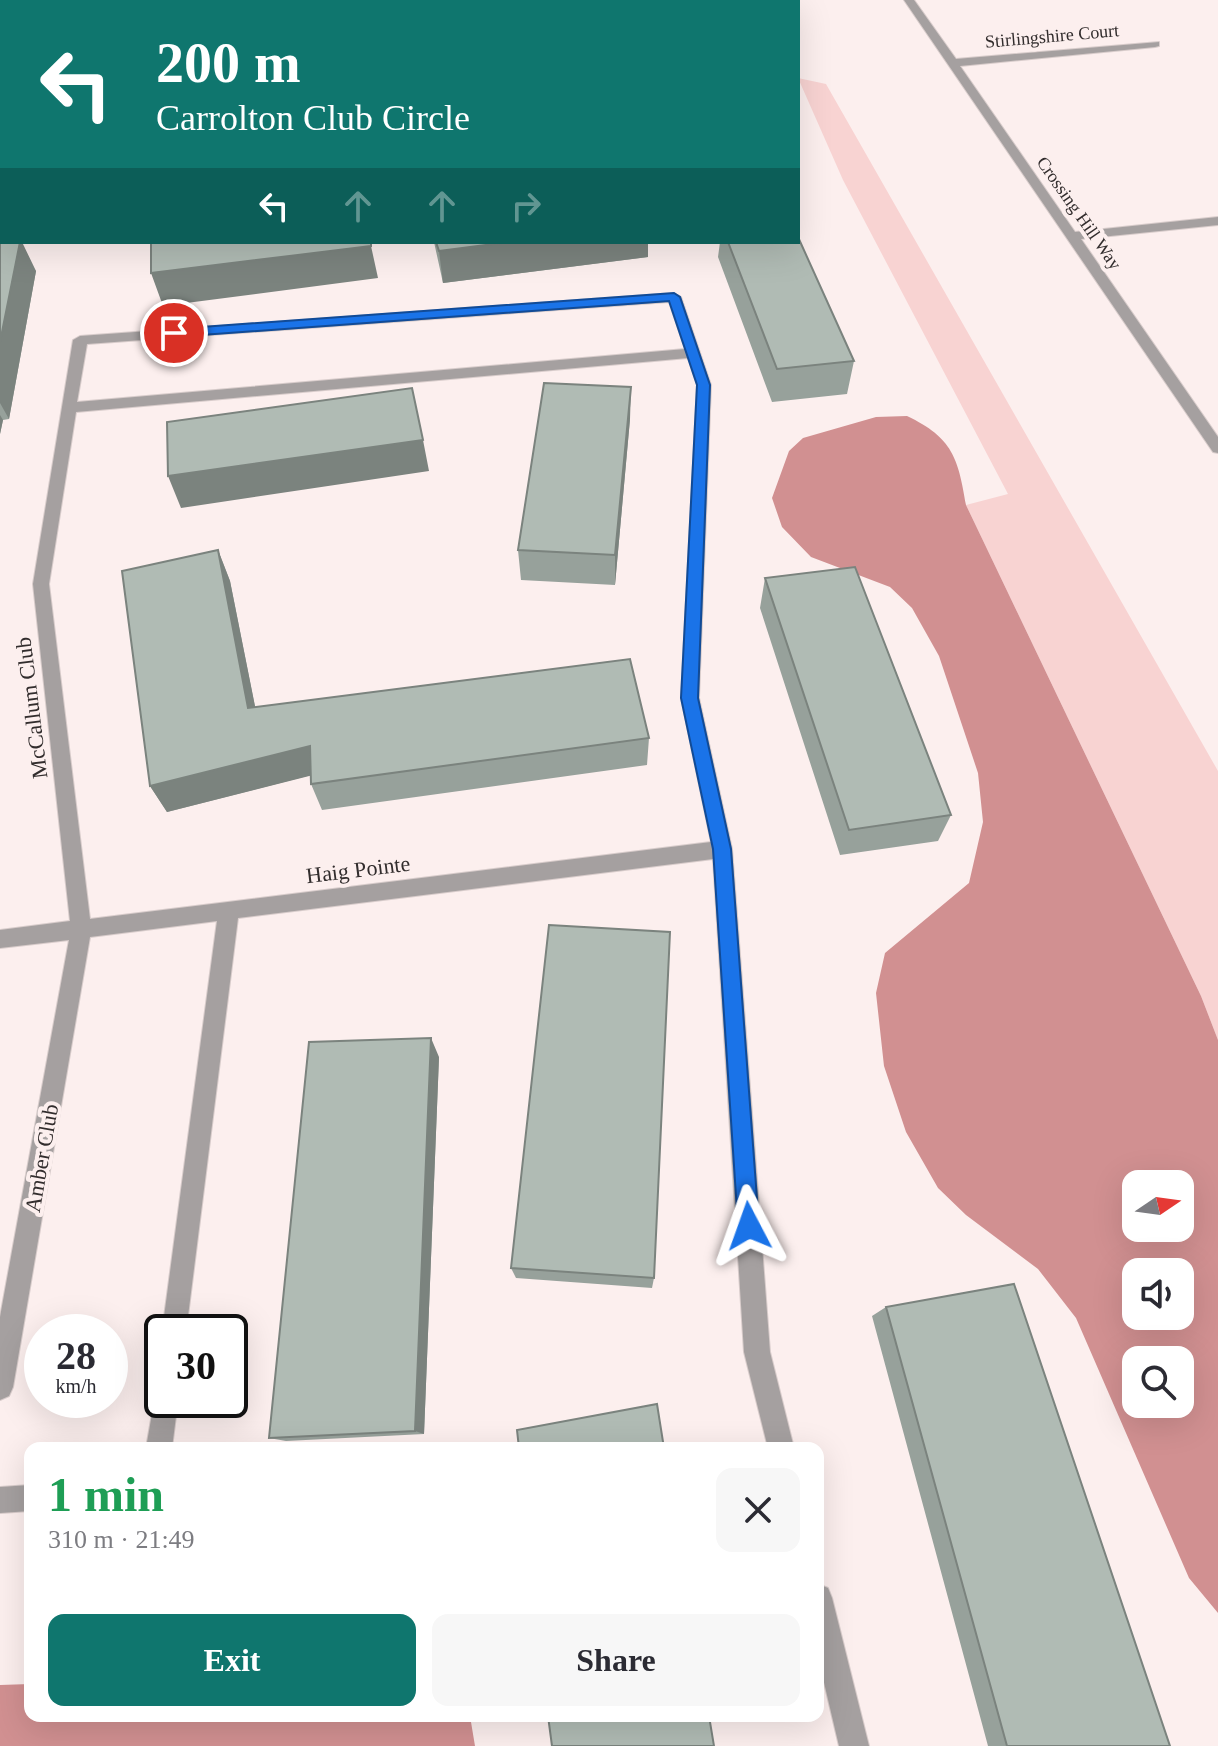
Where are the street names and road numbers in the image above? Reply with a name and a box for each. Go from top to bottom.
street label: Stirlingshire Court [984,20,1120,52]
street label: Crossing Hill Way [1033,153,1125,273]
street label: McCallum Club [10,636,53,780]
street label: Haig Pointe [305,851,411,888]
street label: Amber Club [20,1102,63,1214]

